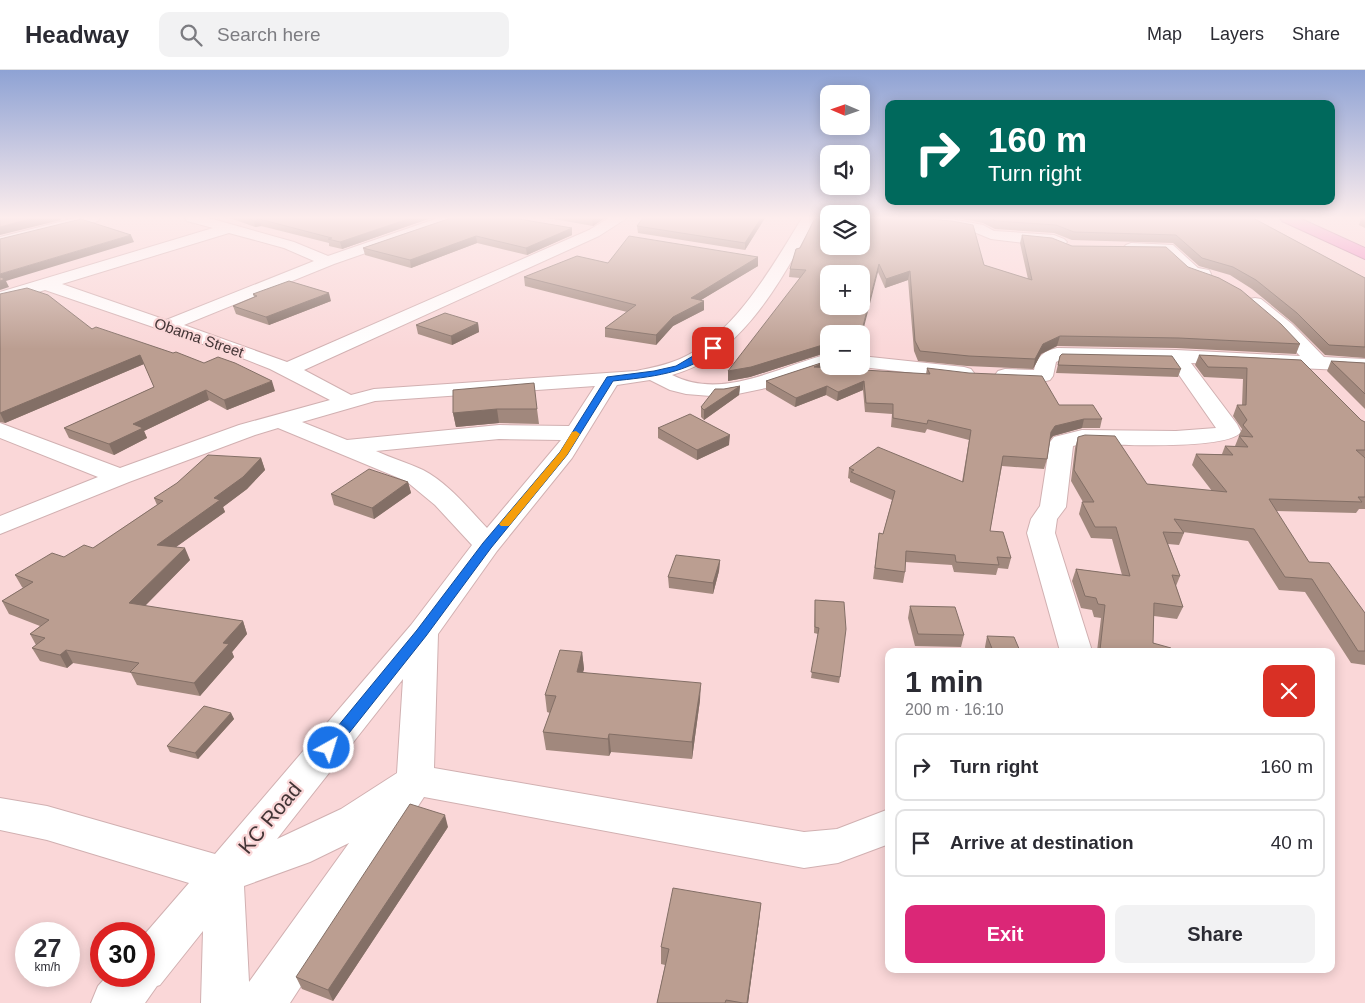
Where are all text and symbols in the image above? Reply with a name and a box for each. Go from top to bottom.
search box [159,12,509,57]
text: Headway [25,21,129,48]
icon: search [177,21,205,49]
text: Search here [217,24,321,45]
text: Map [1147,24,1182,44]
text: Layers [1210,24,1264,44]
text: Share [1292,24,1340,44]
north arrow [820,85,870,135]
map controls [820,85,870,375]
icon: right [905,120,970,185]
text: 160 m [988,120,1087,159]
button: sound [820,145,870,195]
text: Turn right [988,161,1081,186]
button: layers [820,205,870,255]
button: + [820,265,870,315]
street label: Obama Street [152,314,247,361]
button: − [820,325,870,375]
pin [692,327,734,369]
icon: arrive [699,334,727,362]
text: 1 min [905,665,983,698]
button: close [1263,665,1315,717]
text: 200 m · 16:10 [905,701,1004,718]
position arrow [302,721,354,773]
icon: right [907,753,935,781]
text: Turn right [950,756,1038,777]
text: 160 m [1260,756,1313,777]
street label: KC Road [233,778,306,858]
icon: arrive [907,829,935,857]
text: Arrive at destination [950,832,1134,853]
text: 40 m [1271,832,1313,853]
button: Exit [905,905,1105,963]
button: Share [1115,905,1315,963]
speed limit sign: 30 [90,922,155,987]
text: 27 [34,934,61,962]
text: km/h [34,960,61,974]

